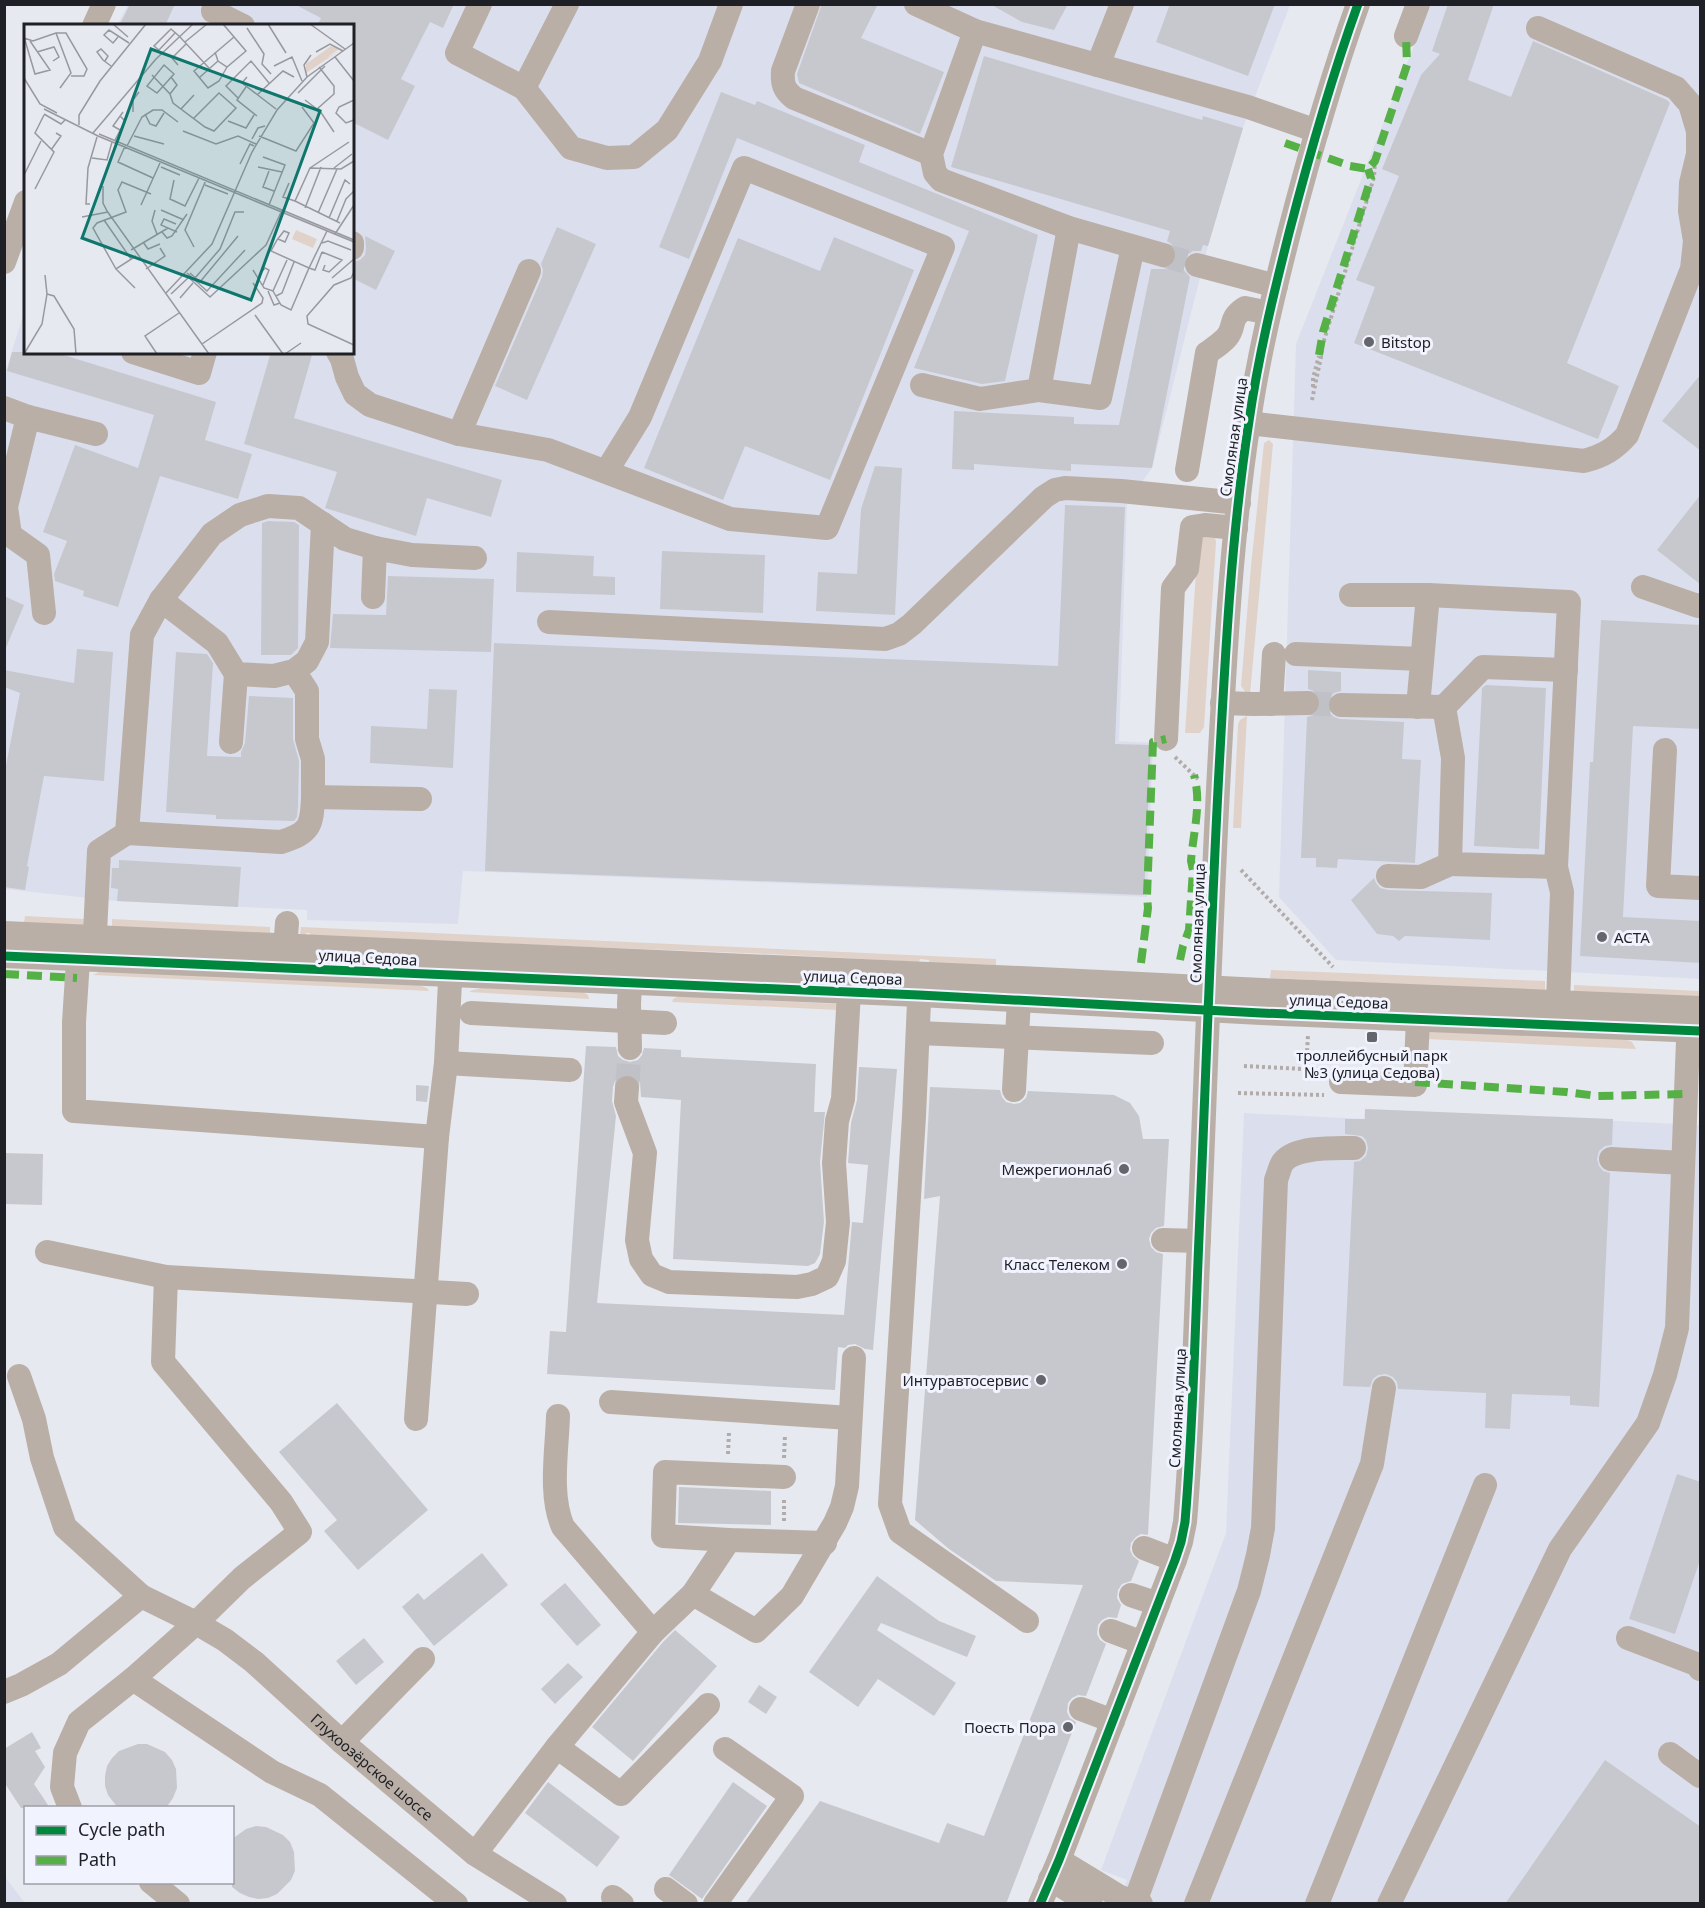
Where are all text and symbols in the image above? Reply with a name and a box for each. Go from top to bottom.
inset map [24,24,354,354]
place label: Bitstop [1381,332,1431,352]
marker: Bitstop [1362,335,1376,349]
street label: Смоляная улица [1215,376,1251,498]
street label: Смоляная улица [1185,863,1209,983]
place label: АСТА [1614,927,1650,947]
marker: АСТА [1595,930,1609,944]
street label: улица Седова [318,944,418,970]
street label: улица Седова [803,965,903,989]
street label: улица Седова [1289,989,1389,1013]
marker: троллейбусный парк №3 (улица Седова) [1365,1030,1379,1044]
place label: троллейбусный парк №3 (улица Седова) [1296,1045,1448,1082]
place label: Межрегионлаб [1002,1159,1112,1179]
marker: Межрегионлаб [1117,1162,1131,1176]
place label: Класс Телеком [1004,1254,1110,1274]
marker: Класс Телеком [1115,1257,1129,1271]
street label: Смоляная улица [1164,1347,1190,1469]
place label: Интуравтосервис [903,1370,1029,1390]
marker: Интуравтосервис [1034,1373,1048,1387]
street label: Глухоозёрское шоссе [307,1709,438,1825]
place label: Поесть Пора [964,1717,1056,1737]
marker: Поесть Пора [1061,1720,1075,1734]
legend [24,1806,234,1884]
text: Cycle path [78,1817,165,1841]
text: Path [78,1847,117,1871]

